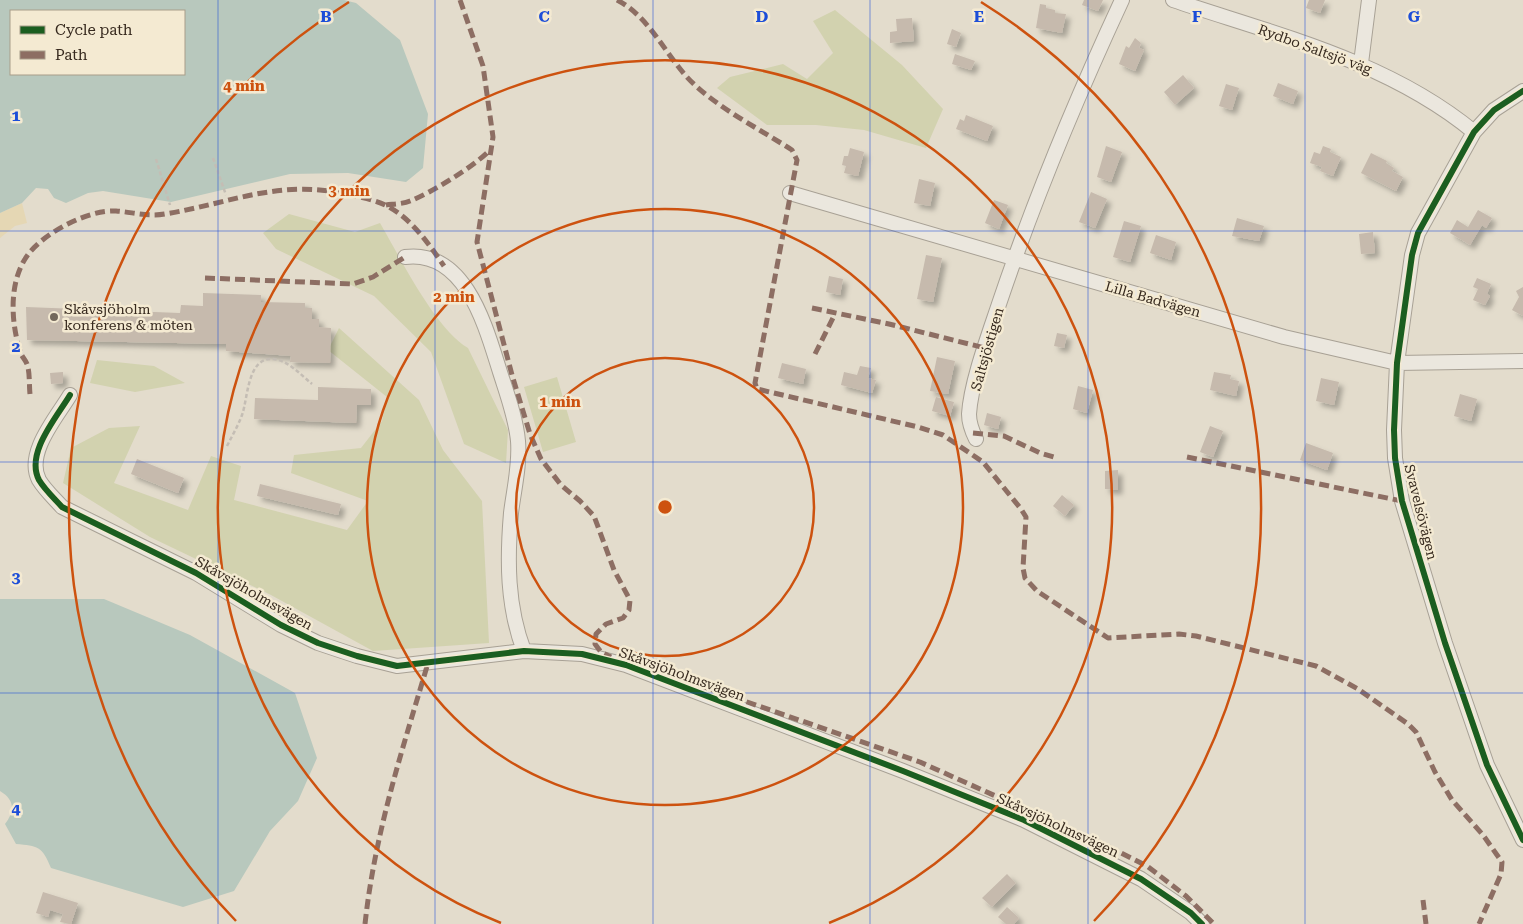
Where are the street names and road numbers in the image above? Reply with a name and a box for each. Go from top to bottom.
street label: Rydbo Saltsjö väg [1256,21,1374,77]
street label: Lilla Badvägen [1104,278,1202,320]
street label: Saltsjöstigen [967,305,1007,393]
street label: Svavelsövägen [1401,463,1441,561]
street label: Skåvsjöholmsvägen [193,553,315,633]
street label: Skåvsjöholmsvägen [617,644,747,704]
street label: Skåvsjöholmsvägen [994,790,1122,860]

